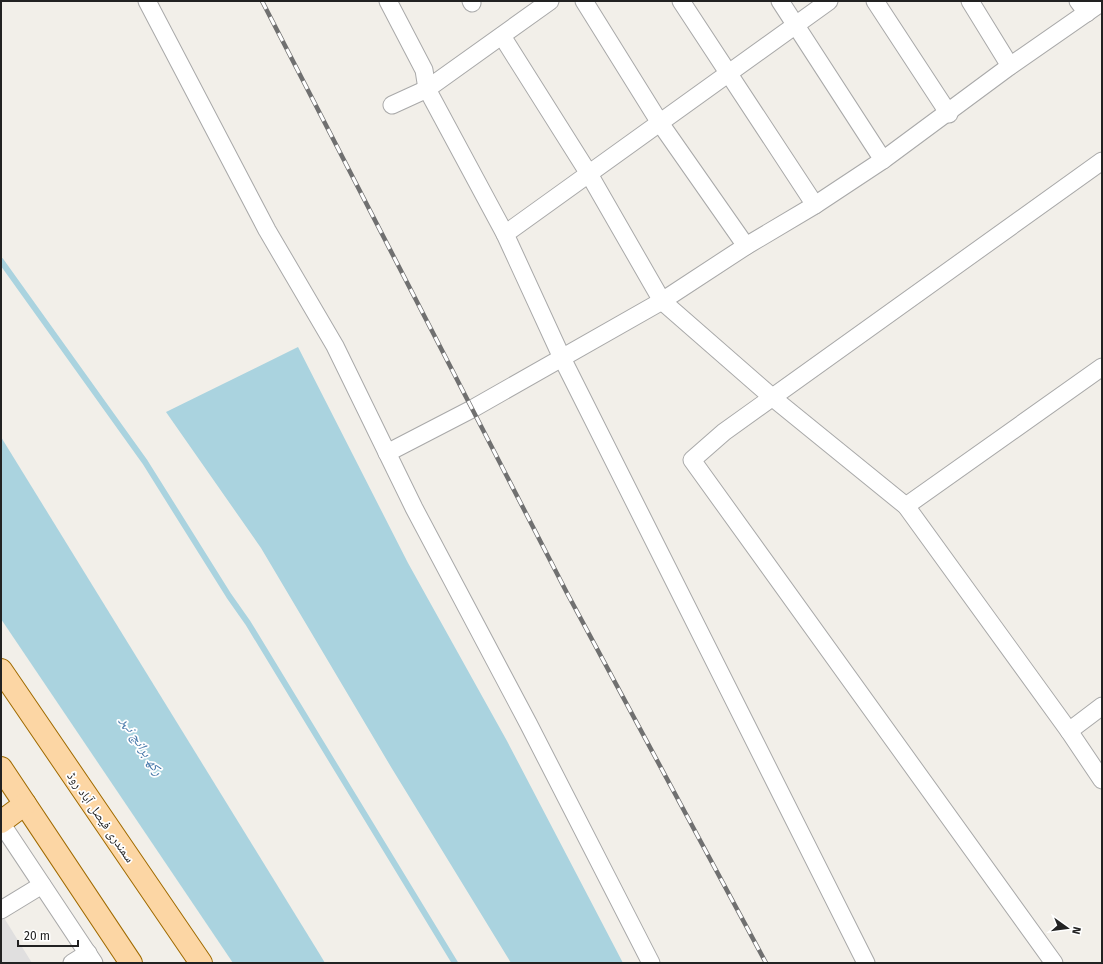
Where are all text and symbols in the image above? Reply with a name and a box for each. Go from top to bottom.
water label: رکھ برانچ نہر [117,713,167,779]
street label: سمندری فیصل آباد روڈ [63,769,138,866]
north arrow [1047,908,1087,948]
scale bar [18,922,78,948]
text: N [1069,925,1083,935]
text: 20 m [24,929,50,943]

